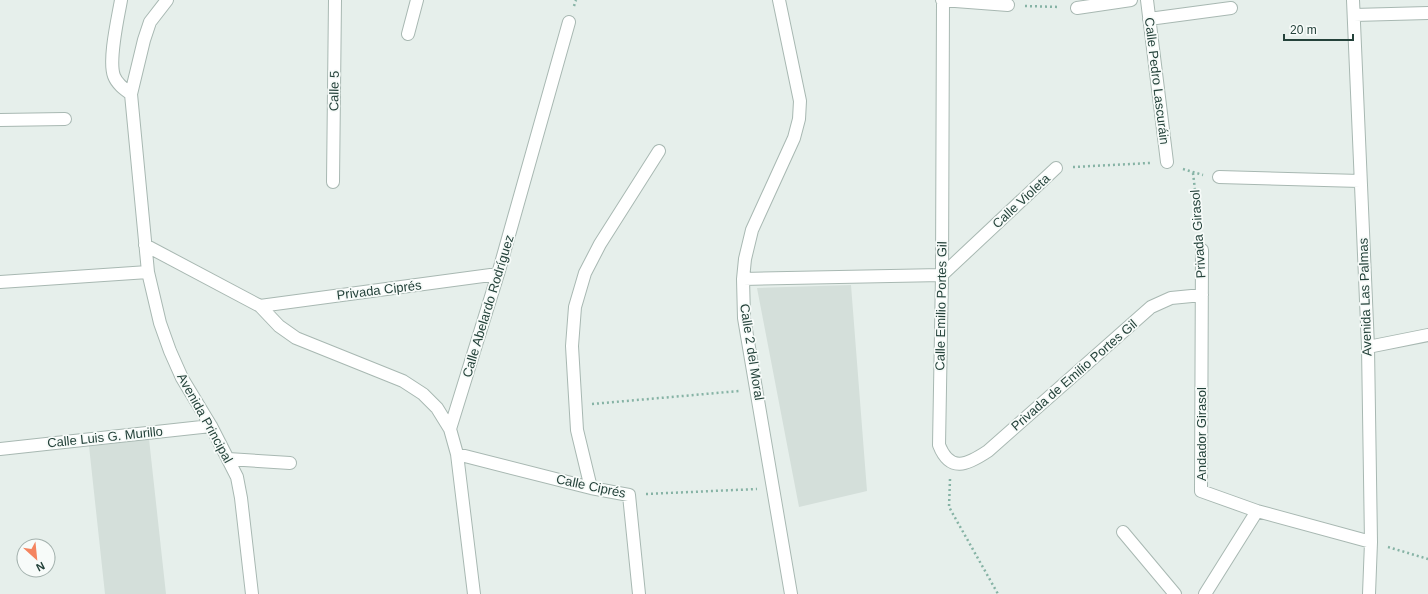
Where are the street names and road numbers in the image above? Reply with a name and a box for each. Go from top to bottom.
street label: Calle Pedro Lascuráin [1142,17,1172,145]
street label: Calle 5 [326,71,342,111]
street label: Calle Violeta [989,170,1053,231]
street label: Privada Girasol [1187,189,1209,279]
street label: Calle Abelardo Rodríguez [459,233,517,379]
street label: Avenida Las Palmas [1355,237,1375,356]
street label: Calle Emilio Portes Gil [932,241,950,371]
street label: Privada Ciprés [336,277,423,303]
street label: Calle 2 del Moral [737,303,767,401]
street label: Privada de Emilio Portes Gil [1008,316,1140,434]
street label: Avenida Principal [174,371,236,466]
street label: Andador Girasol [1194,387,1209,481]
street label: Calle Luis G. Murillo [46,423,164,451]
street label: Calle Ciprés [555,471,628,501]

